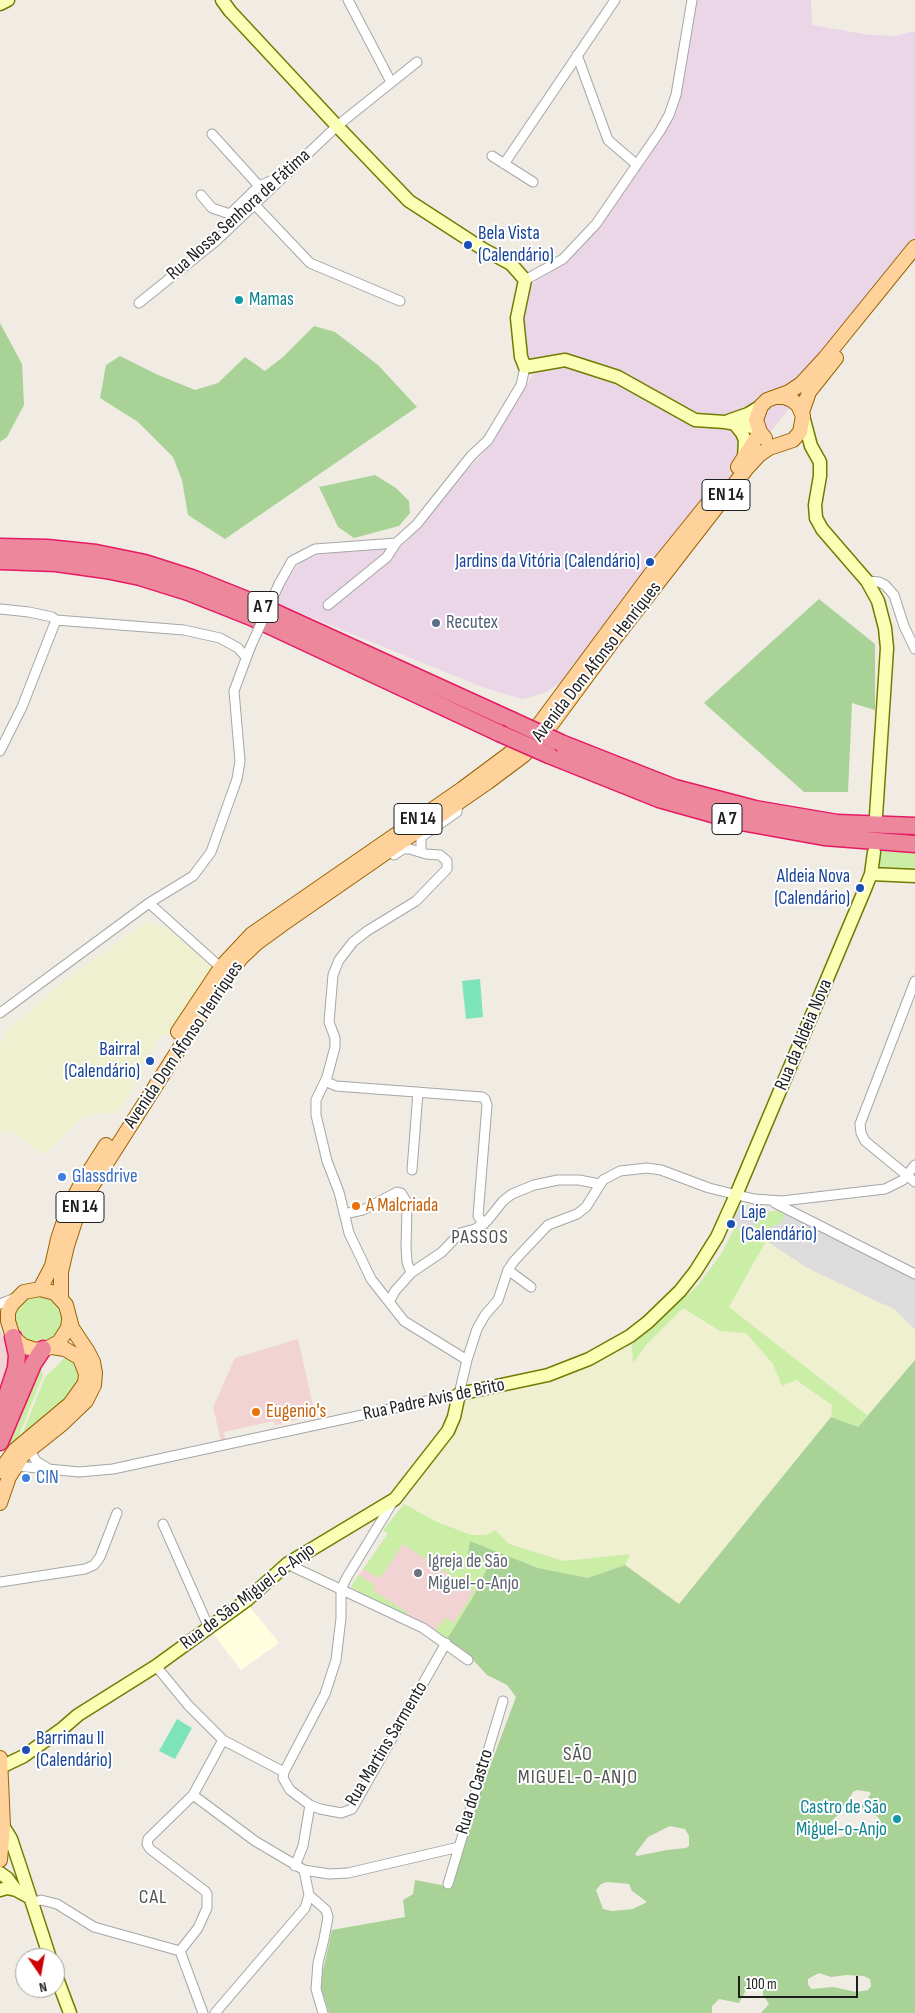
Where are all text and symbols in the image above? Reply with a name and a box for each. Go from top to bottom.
street label: Rua Nossa Senhora de Fátima [163,145,315,285]
place label: Bela Vista (Calendário) [478,223,554,267]
marker: Bela Vista (Calendário) [462,239,474,251]
place label: Mamas [249,289,294,311]
marker: Mamas [233,294,245,306]
road number: EN 14 [702,480,750,510]
place label: Jardins da Vitória (Calendário) [455,551,640,573]
marker: Jardins da Vitória (Calendário) [644,556,656,568]
street label: Avenida Dom Afonso Henriques [527,577,667,747]
road number: A 7 [248,592,278,622]
place label: Recutex [446,612,498,634]
marker: Recutex [430,617,442,629]
road number: EN 14 [394,804,442,834]
road number: A 7 [712,804,742,834]
place label: Aldeia Nova (Calendário) [774,866,850,910]
marker: Aldeia Nova (Calendário) [854,882,866,894]
street label: Avenida Dom Afonso Henriques [120,957,248,1133]
street label: Rua da Aldeia Nova [770,976,838,1094]
place label: Bairral (Calendário) [64,1039,140,1083]
marker: Bairral (Calendário) [144,1055,156,1067]
place label: Glassdrive [72,1166,138,1188]
marker: Glassdrive [56,1171,68,1183]
road number: EN 14 [56,1192,104,1222]
place label: A Malcriada [366,1195,438,1217]
marker: A Malcriada [350,1200,362,1212]
place label: Laje (Calendário) [741,1202,817,1246]
marker: Laje (Calendário) [725,1218,737,1230]
district label: PASSOS [450,1226,510,1250]
street label: Rua Padre Avis de Brito [361,1374,507,1426]
place label: Eugenio's [266,1401,326,1423]
marker: Eugenio's [250,1406,262,1418]
place label: CIN [36,1467,59,1489]
marker: CIN [20,1472,32,1484]
street label: Rua de São Miguel-o-Anjo [176,1539,320,1655]
place label: Igreja de São Miguel-o-Anjo [428,1551,519,1595]
marker: Igreja de São Miguel-o-Anjo [412,1567,424,1579]
street label: Rua Martins Sarmento [341,1678,433,1810]
place label: Barrimau II (Calendário) [36,1728,112,1772]
district label: SÃO MIGUEL-O-ANJO [516,1743,640,1790]
marker: Barrimau II (Calendário) [20,1744,32,1756]
street label: Rua do Castro [451,1747,499,1837]
place label: Castro de São Miguel-o-Anjo [796,1797,887,1841]
marker: Castro de São Miguel-o-Anjo [891,1813,903,1825]
district label: CAL [138,1886,168,1910]
north arrow [15,1948,65,1998]
scale bar [740,1966,860,1998]
text: 100 m [746,1975,777,1994]
text: N [38,1978,48,1996]

